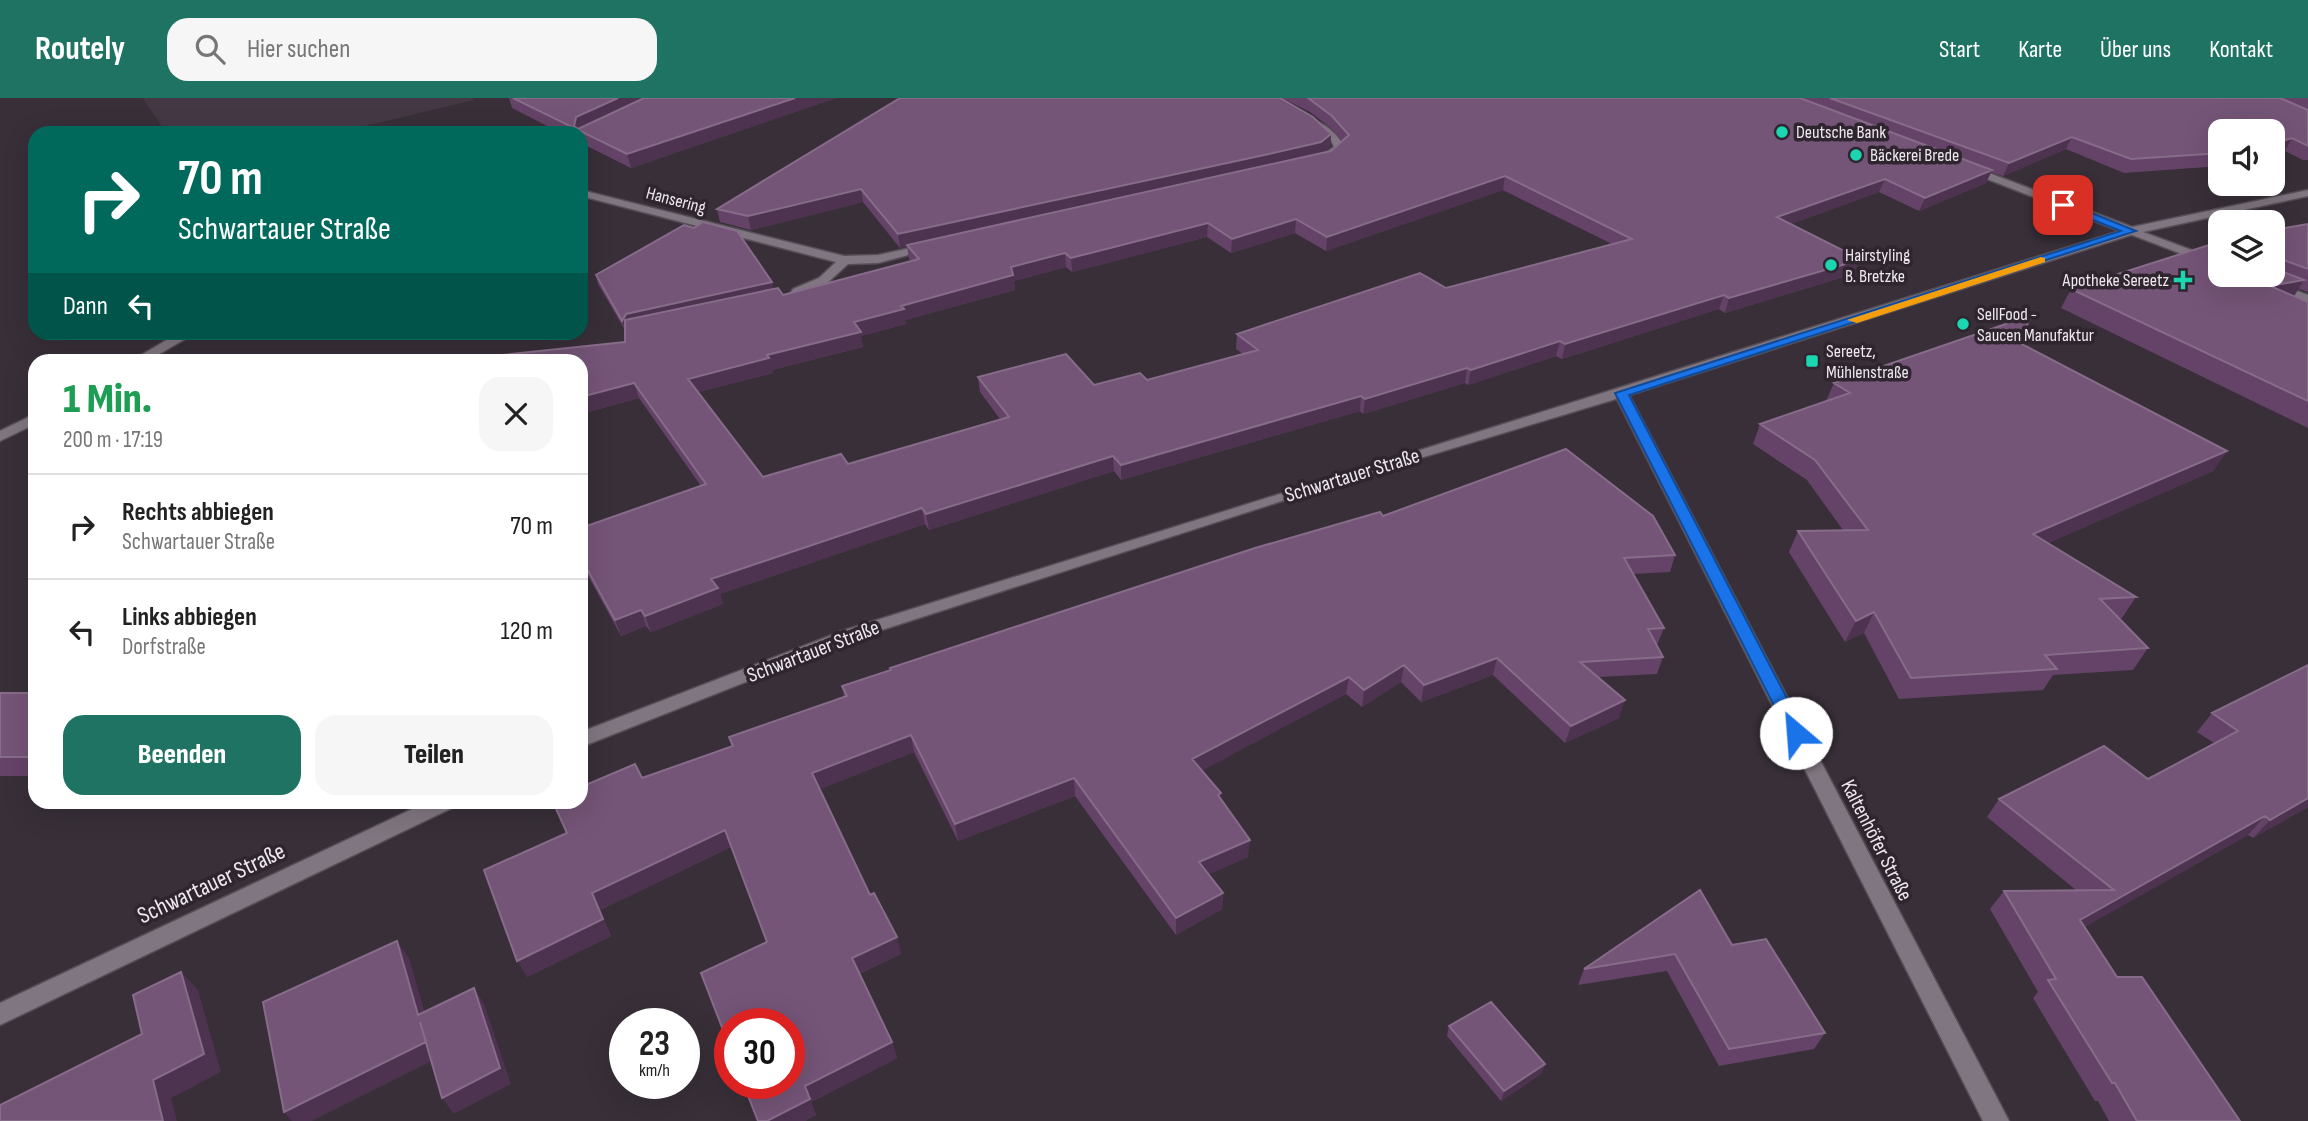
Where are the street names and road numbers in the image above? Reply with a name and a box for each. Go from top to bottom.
street label: Hansering [644,182,708,219]
street label: Schwartauer Straße [1282,443,1423,508]
street label: Schwartauer Straße [744,615,883,688]
street label: Kaltenhöfer Straße [1835,776,1918,905]
street label: Schwartauer Straße [133,837,290,930]

